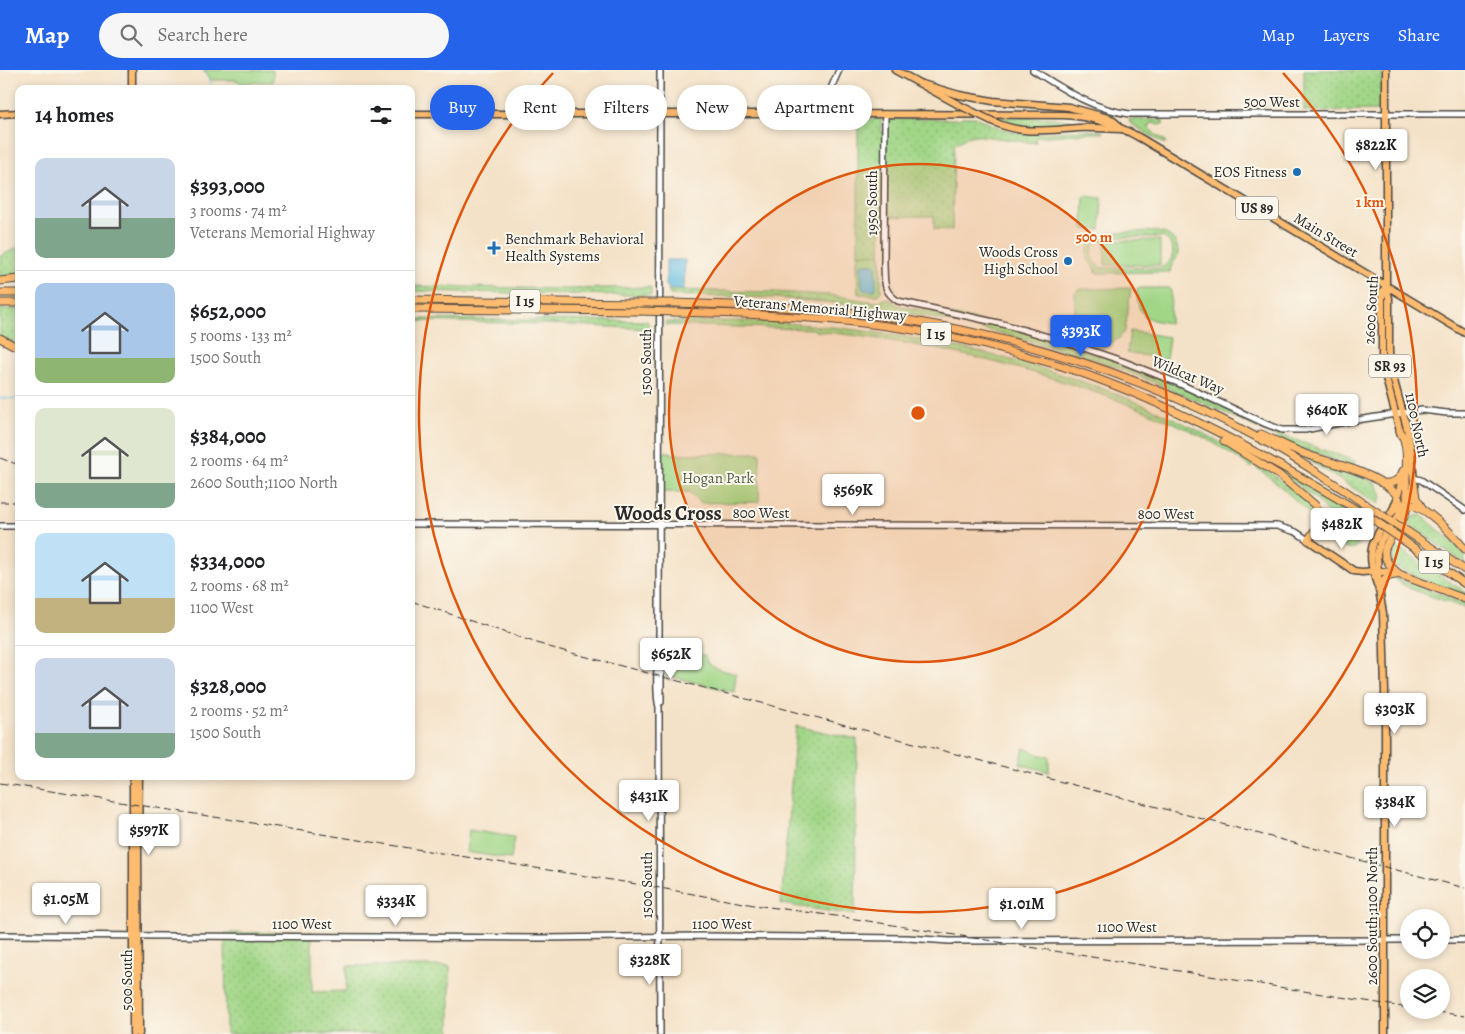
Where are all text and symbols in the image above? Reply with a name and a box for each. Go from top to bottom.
search box [99,13,449,58]
text: Map [25,19,69,51]
icon: search [117,21,145,49]
text: Search here [157,22,248,48]
text: Map [1262,23,1295,47]
text: Layers [1323,23,1370,47]
text: Share [1398,23,1440,47]
chip: Buy [430,85,495,130]
chip: Rent [505,85,575,130]
chip: Filters [585,85,667,130]
chip: New [677,85,747,130]
chip: Apartment [757,85,872,130]
street label: 500 West [1244,92,1300,112]
text: 14 homes [35,101,114,129]
icon: filters [367,101,395,129]
pin: $822K [1341,128,1411,171]
text: $822K [1355,134,1397,156]
place label: EOS Fitness [1214,162,1287,182]
marker: EOS Fitness [1291,166,1303,178]
street label: 1950 South [862,170,882,236]
text: $393,000 [190,172,265,200]
icon: home [75,178,135,238]
text: 1 km [1356,192,1385,212]
road number: US 89 [1236,196,1278,220]
text: 3 rooms · 74 m² [190,200,287,222]
street label: Main Street [1290,208,1362,262]
text: Veterans Memorial Highway [190,222,375,244]
text: 500 m [1076,227,1113,247]
place label: Benchmark Behavioral Health Systems [505,229,644,266]
marker: Benchmark Behavioral Health Systems [487,241,501,255]
place label: Woods Cross High School [978,242,1058,279]
marker: Woods Cross High School [1062,255,1074,267]
street label: 2600 South [1359,275,1383,345]
road number: I 15 [510,290,540,312]
street label: Veterans Memorial Highway [732,290,907,326]
text: $652,000 [190,297,266,325]
icon: home [75,303,135,363]
pin: $393K [1046,314,1116,357]
text: $393K [1061,320,1101,342]
road number: I 15 [921,322,951,346]
text: 5 rooms · 133 m² [190,325,292,347]
street label: 1500 South [636,329,656,395]
text: 1500 South [190,347,261,369]
street label: Wildcat Way [1148,350,1227,399]
road number: SR 93 [1369,354,1411,378]
street label: 1100 North [1400,391,1434,459]
pin: $640K [1292,394,1362,436]
text: $640K [1306,399,1348,421]
centre of rings [909,404,927,422]
text: $384,000 [190,422,266,450]
icon: home [75,428,135,488]
text: 2 rooms · 64 m² [190,450,288,472]
park label: Hogan Park [682,468,755,488]
text: 2600 South;1100 North [190,472,338,494]
pin: $569K [818,474,888,516]
text: $569K [833,479,873,501]
district label: Woods Cross [613,500,722,527]
street label: 800 West [733,503,789,523]
street label: 800 West [1138,504,1194,524]
pin: $482K [1307,508,1377,550]
text: $482K [1322,513,1362,535]
text: $334,000 [190,547,265,575]
road number: I 15 [1419,551,1449,574]
icon: home [75,553,135,613]
text: 2 rooms · 68 m² [190,575,289,597]
text: 1100 West [190,597,254,619]
pin: $652K [636,638,706,680]
text: $652K [651,643,691,665]
text: $328,000 [190,672,266,700]
icon: home [75,678,135,738]
pin: $303K [1360,692,1430,735]
text: $303K [1375,698,1415,720]
text: 2 rooms · 52 m² [190,700,288,722]
text: 1500 South [190,722,261,744]
pin: $431K [614,780,684,822]
text: $431K [630,785,668,807]
pin: $384K [1360,786,1430,828]
text: $384K [1375,791,1415,813]
pin: $597K [114,814,184,856]
text: $597K [129,819,169,841]
street label: 2600 South;1100 North [1362,847,1382,985]
street label: 1500 South [637,852,657,918]
pin: $1.05M [25,882,107,925]
pin: $334K [361,884,431,927]
text: $1.05M [43,888,89,910]
pin: $1.01M [981,888,1063,930]
text: $334K [376,890,416,912]
text: $1.01M [1000,893,1044,915]
map controls [1400,909,1450,1019]
button: locate [1400,909,1450,959]
street label: 1100 West [272,914,332,934]
street label: 1100 West [692,914,752,934]
street label: 1100 West [1097,917,1157,937]
pin: $328K [615,944,685,986]
street label: 500 South [117,949,137,1011]
text: $328K [630,949,670,971]
button: layers [1400,969,1450,1019]

